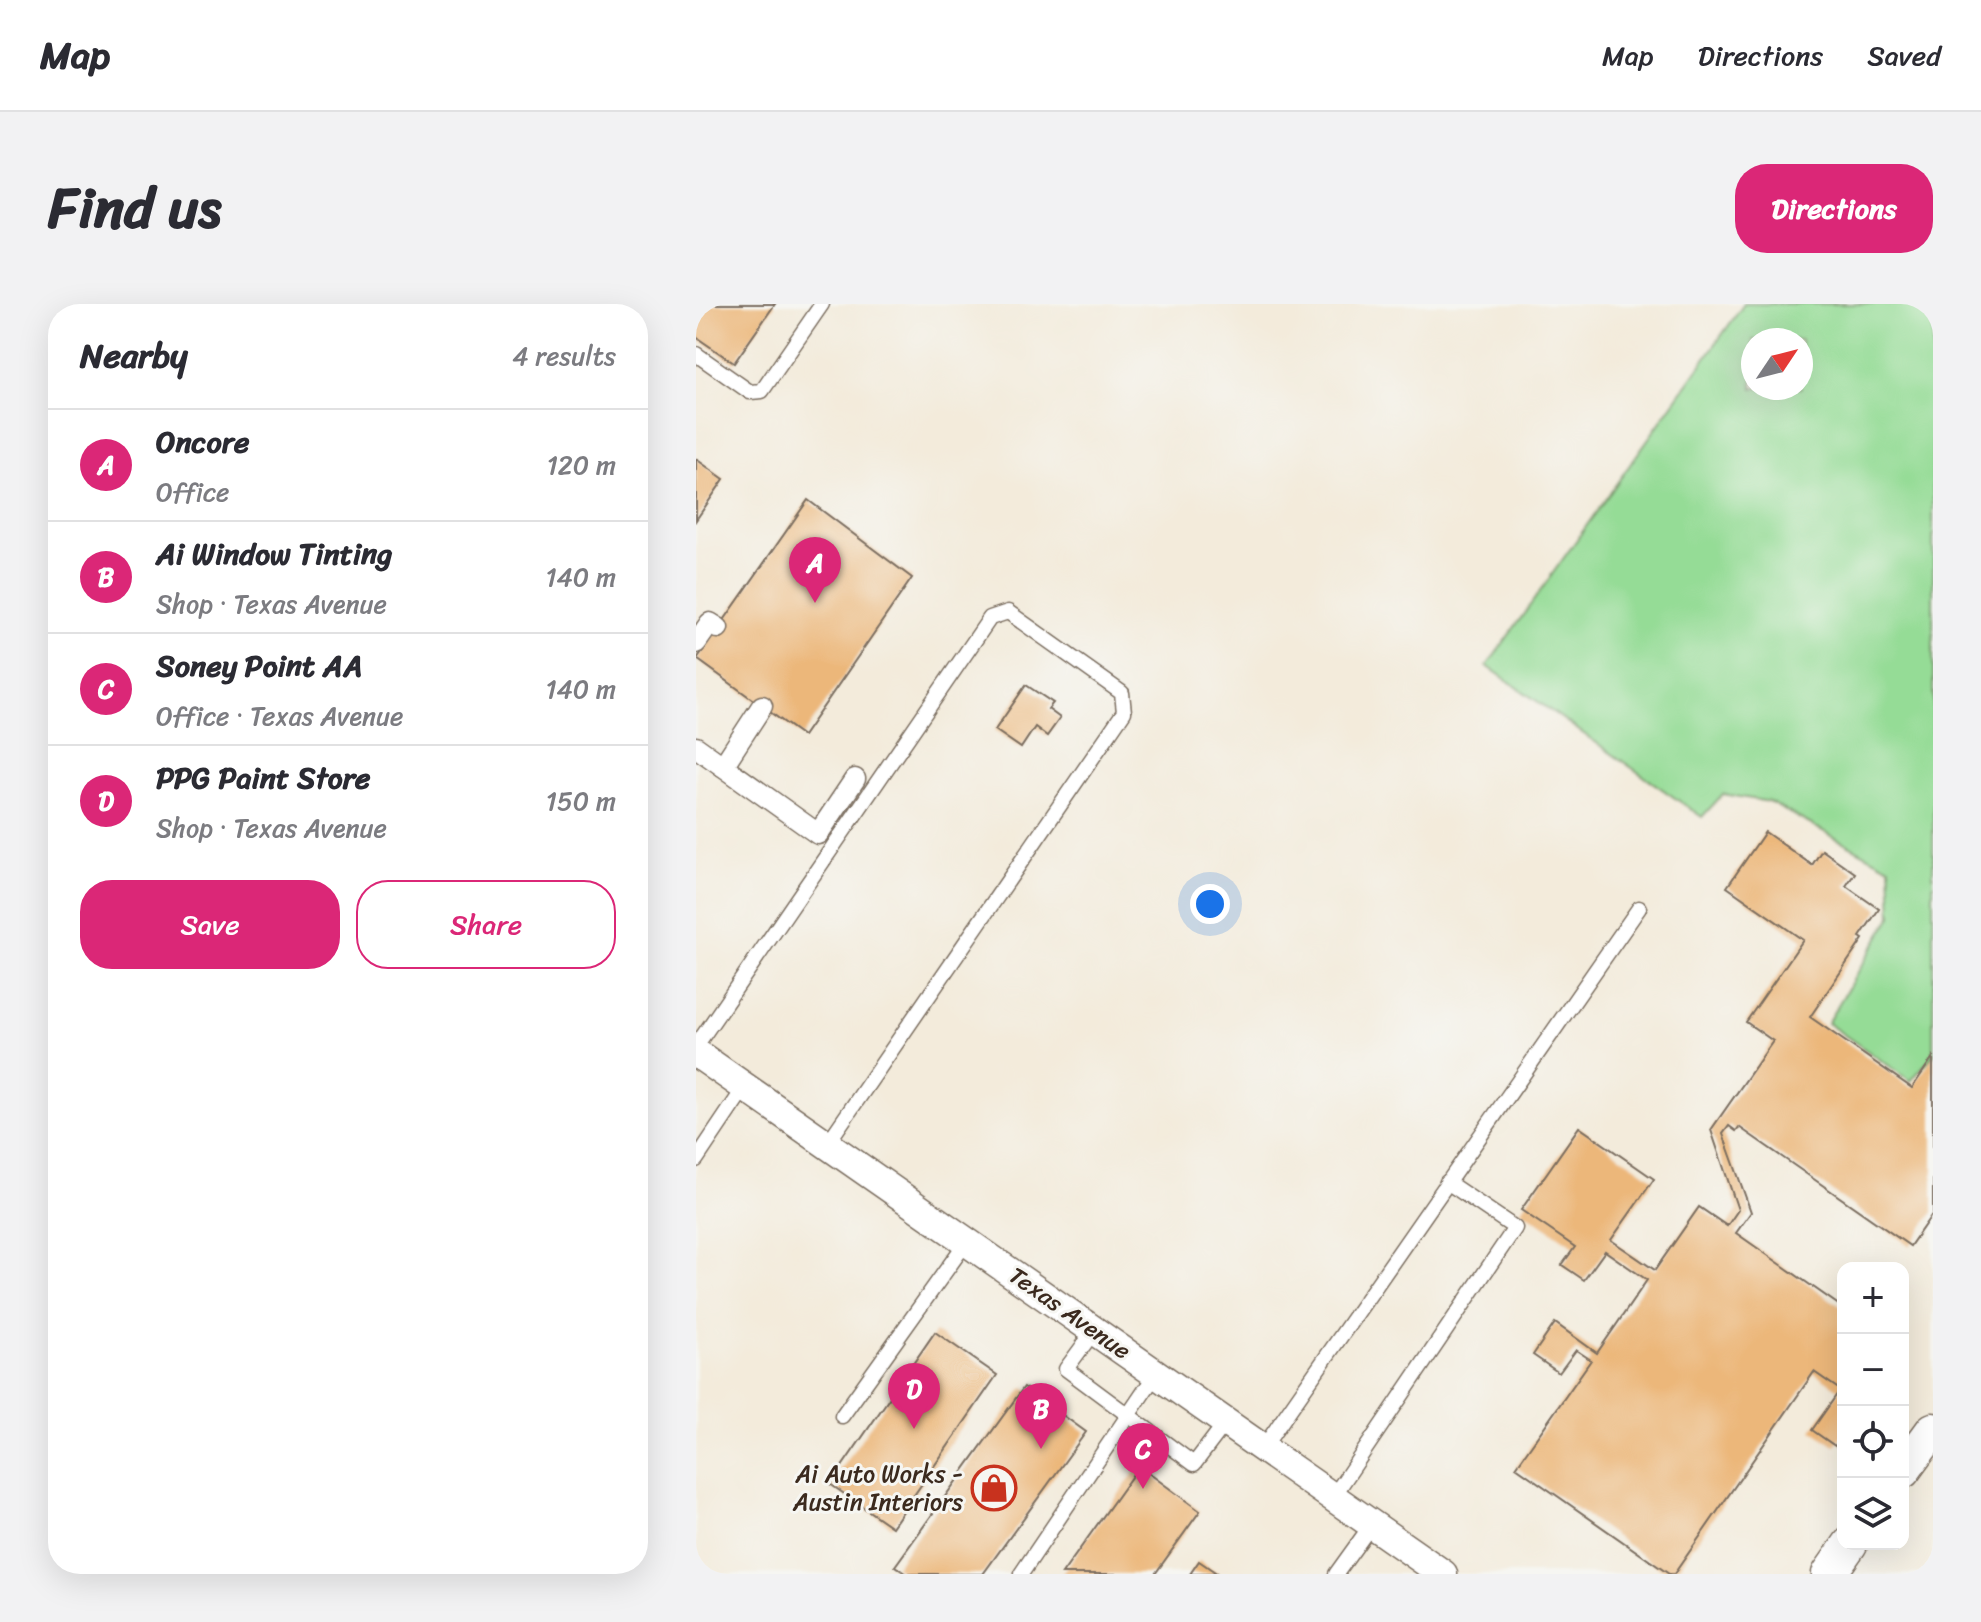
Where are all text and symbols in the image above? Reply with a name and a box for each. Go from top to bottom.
text: Map [40,22,110,89]
text: Map [1602,31,1654,80]
text: Directions [1698,31,1823,80]
text: Saved [1867,31,1941,80]
text: Find us [48,159,221,258]
button: Directions [1735,164,1933,253]
text: Nearby [80,326,188,386]
north arrow [1741,328,1813,400]
text: 4 results [512,333,616,379]
text: Oncore [156,415,250,469]
text: A [97,442,115,488]
text: 120 m [547,442,616,488]
text: Office [156,469,229,515]
text: Ai Window Tinting [156,527,393,581]
pin: A [789,537,841,603]
text: B [98,554,114,600]
text: 140 m [545,554,616,600]
text: Shop · Texas Avenue [156,581,387,627]
text: Soney Point AA [156,639,362,693]
text: C [98,666,114,712]
text: 140 m [545,666,616,712]
text: Office · Texas Avenue [156,693,403,739]
text: PPG Paint Store [156,751,370,805]
text: D [98,778,114,824]
text: 150 m [546,778,616,824]
text: Shop · Texas Avenue [156,805,387,851]
button: Save [80,880,340,969]
button: Share [356,880,616,969]
your location [1190,884,1230,924]
street label: Texas Avenue [1000,1255,1140,1371]
map controls [1837,1262,1909,1550]
button: + [1837,1262,1909,1334]
button: − [1837,1334,1909,1406]
pin: D [888,1363,940,1429]
pin: B [1015,1383,1067,1449]
button: locate [1837,1406,1909,1478]
pin: C [1117,1423,1169,1489]
place label: Ai Auto Works - Austin Interiors [792,1453,963,1523]
shop icon: Ai Auto Works - Austin Interiors [970,1464,1018,1512]
button: layers [1837,1478,1909,1550]

